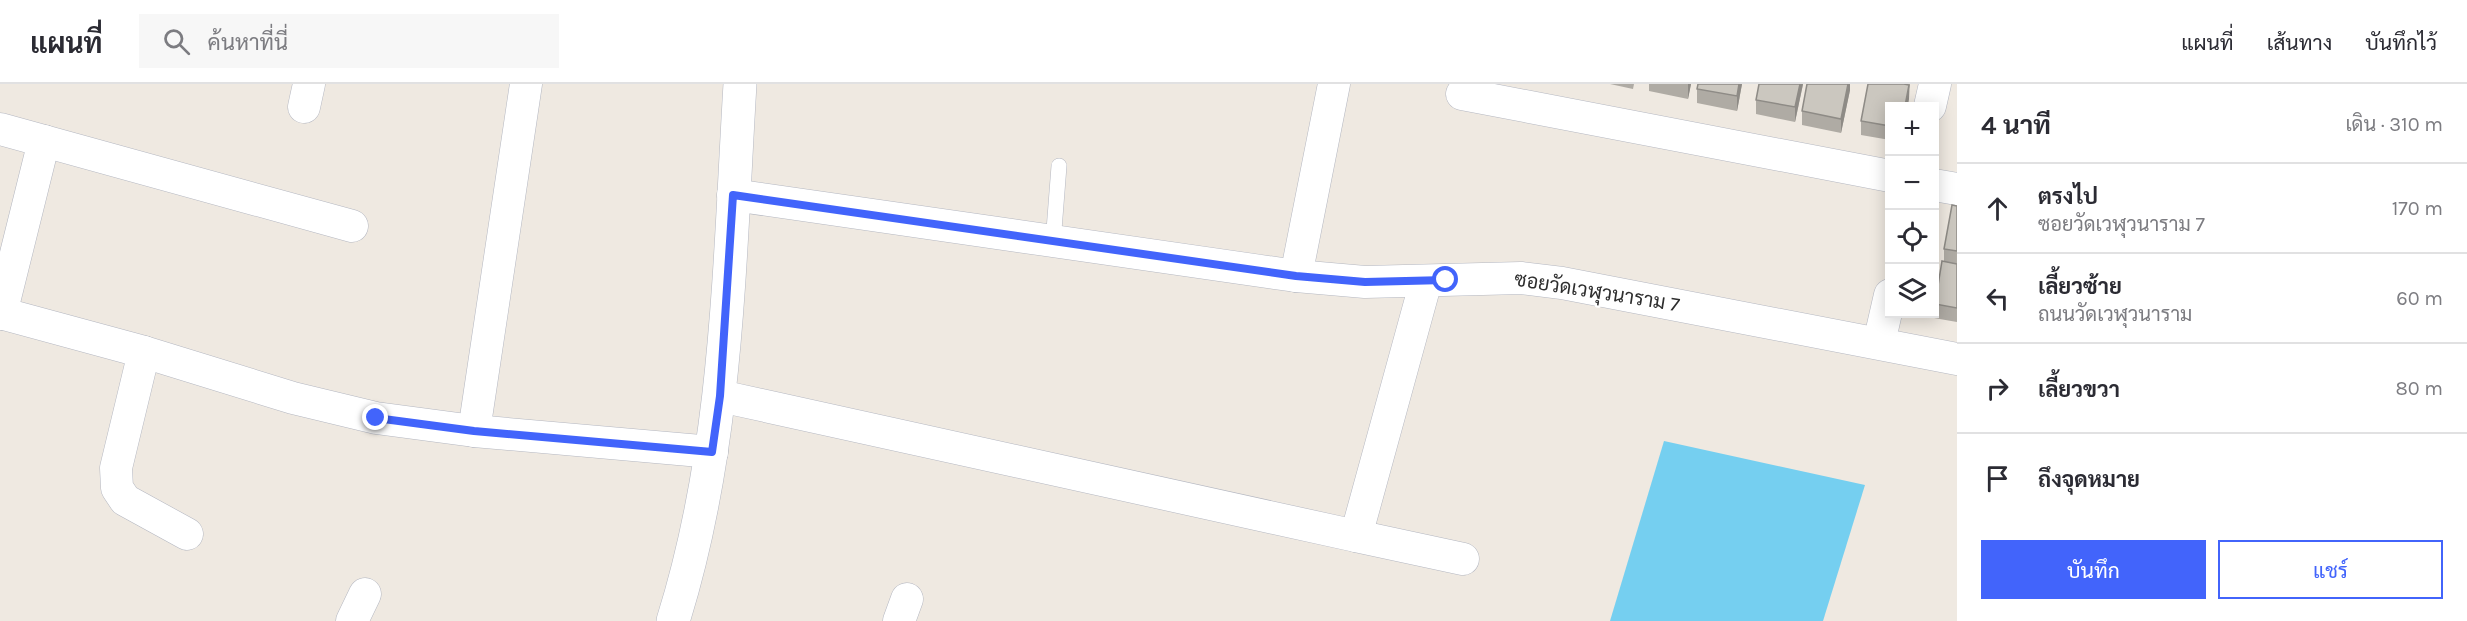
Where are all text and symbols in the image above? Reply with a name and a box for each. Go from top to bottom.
search box [139,14,559,68]
icon: search [160,25,193,58]
text: แผนที่ [30,27,103,60]
text: ค้นหาที่นี่ [208,30,288,56]
text: แผนที่ [2181,31,2234,55]
text: เส้นทาง [2267,31,2332,55]
text: บันทึกไว้ [2365,31,2437,55]
map controls [1885,102,1939,318]
button: + [1885,102,1939,156]
text: 4 นาที [1981,110,2051,141]
text: เดิน · 310 m [2345,113,2443,136]
button: − [1885,156,1939,210]
text: ตรงไป [2038,184,2098,210]
icon: ahead [1981,192,2014,225]
text: 170 m [2392,197,2443,220]
button: locate [1885,210,1939,264]
text: ซอยวัดเวฬุวนาราม 7 [2038,213,2205,236]
button: layers [1885,264,1939,318]
route start [1432,266,1458,292]
street label: ซอยวัดเวฬุวนาราม 7 [1512,267,1682,318]
text: เลี้ยวซ้าย [2038,274,2122,300]
icon: left [1981,282,2014,315]
text: 60 m [2396,287,2443,310]
text: ถนนวัดเวฬุวนาราม [2038,303,2192,326]
icon: right [1981,372,2014,405]
text: เลี้ยวขวา [2038,377,2120,403]
text: 80 m [2395,377,2443,400]
route end [362,404,388,430]
icon: arrive [1981,462,2014,495]
text: ถึงจุดหมาย [2038,467,2140,493]
button: บันทึก [1981,540,2206,599]
button: แชร์ [2218,540,2443,599]

